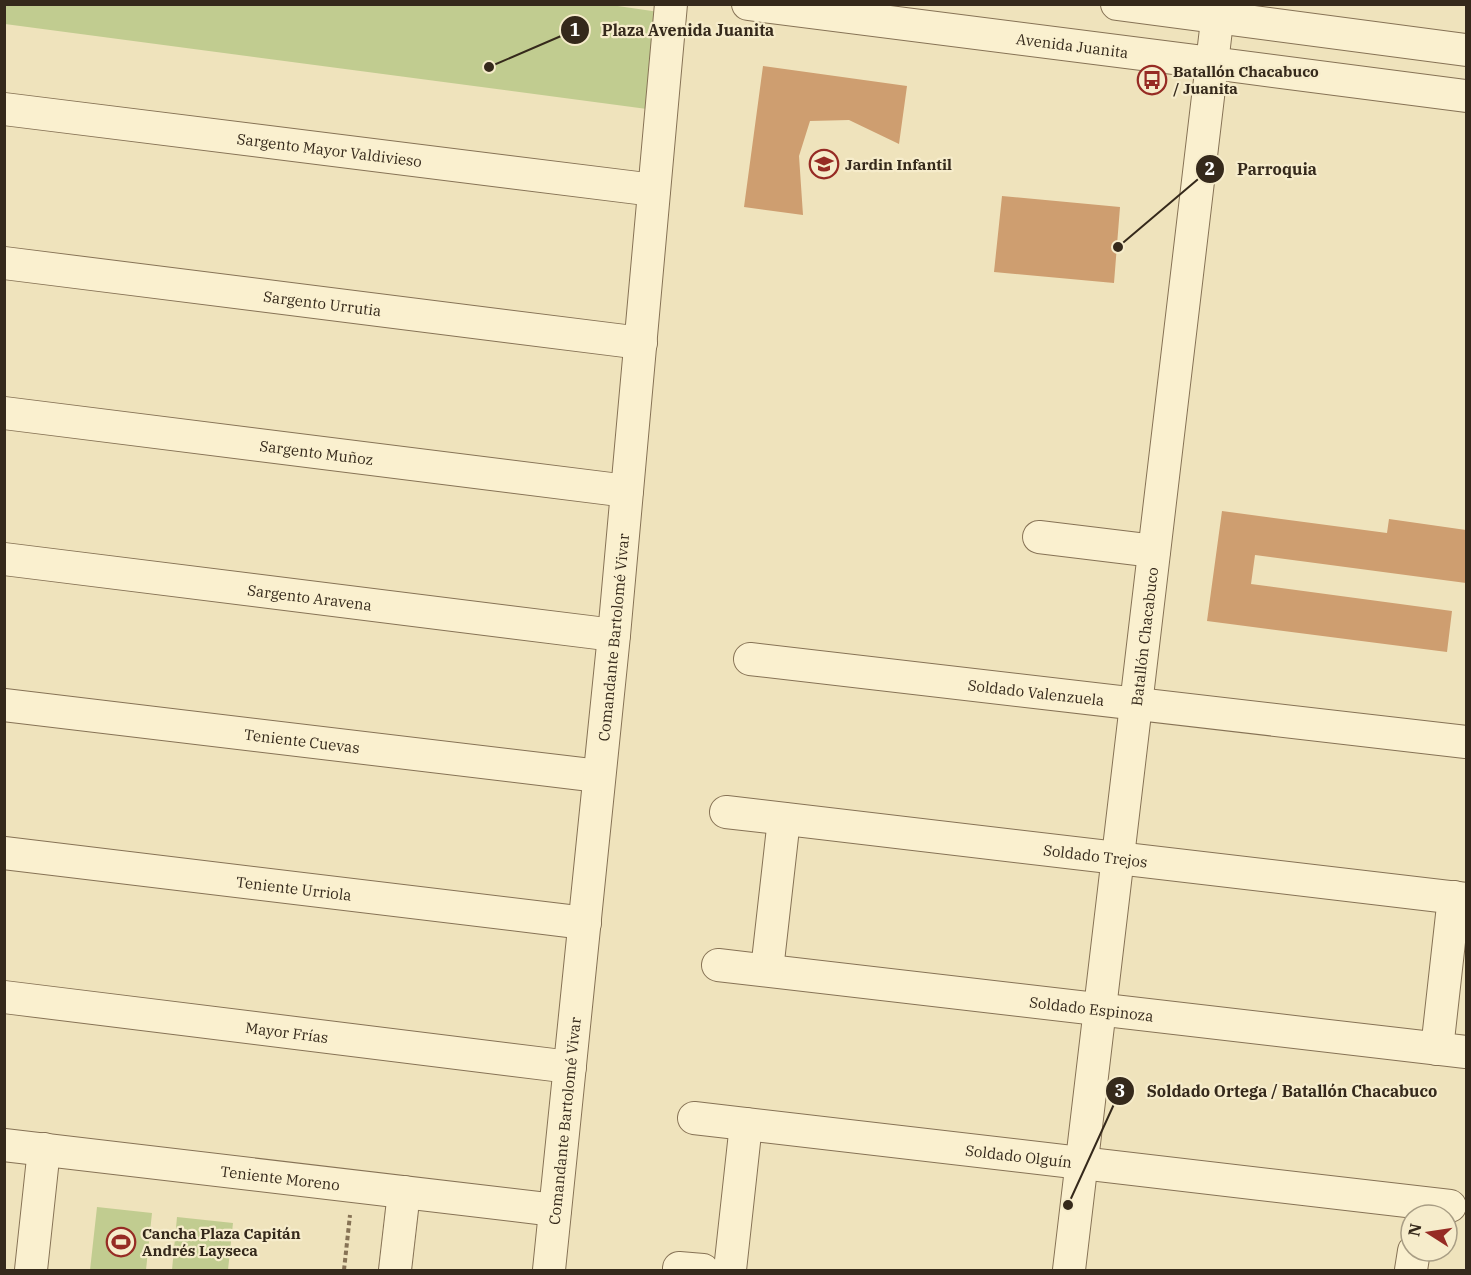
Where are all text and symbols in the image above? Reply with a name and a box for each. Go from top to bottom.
callout: Plaza Avenida Juanita [560,13,787,47]
text: 1 [570,18,581,41]
text: Plaza Avenida Juanita [602,20,774,40]
street label: Avenida Juanita [1015,29,1130,62]
place label: Batallón Chacabuco / Juanita [1173,62,1319,98]
bus stop icon: Batallón Chacabuco / Juanita [1136,64,1168,96]
street label: Sargento Mayor Valdivieso [236,129,423,171]
school or university icon: Jardin Infantil [808,148,840,180]
callout: Parroquia [1195,152,1329,186]
place label: Jardin Infantil [845,155,952,174]
text: 2 [1205,157,1215,180]
text: Parroquia [1237,159,1317,179]
street label: Sargento Urrutia [262,286,383,320]
street label: Sargento Muñoz [259,436,375,469]
street label: Comandante Bartolomé Vivar [594,532,633,742]
street label: Batallón Chacabuco [1126,566,1162,707]
street label: Sargento Aravena [246,580,373,614]
street label: Soldado Valenzuela [967,675,1105,710]
street label: Teniente Cuevas [243,724,361,757]
street label: Soldado Trejos [1042,840,1149,871]
street label: Teniente Urriola [235,872,353,904]
street label: Soldado Espinoza [1028,992,1155,1025]
street label: Comandante Bartolomé Vivar [544,1016,584,1226]
street label: Mayor Frías [244,1017,329,1047]
callout: Soldado Ortega / Batallón Chacabuco [1105,1074,1449,1108]
text: 3 [1115,1079,1125,1102]
text: Soldado Ortega / Batallón Chacabuco [1147,1081,1437,1101]
street label: Soldado Olguín [964,1140,1074,1171]
street label: Teniente Moreno [219,1161,341,1194]
north arrow [1399,1203,1459,1263]
text: N [1403,1222,1425,1238]
place label: Cancha Plaza Capitán Andrés Layseca [142,1224,301,1260]
sports icon: Cancha Plaza Capitán Andrés Layseca [105,1226,137,1258]

